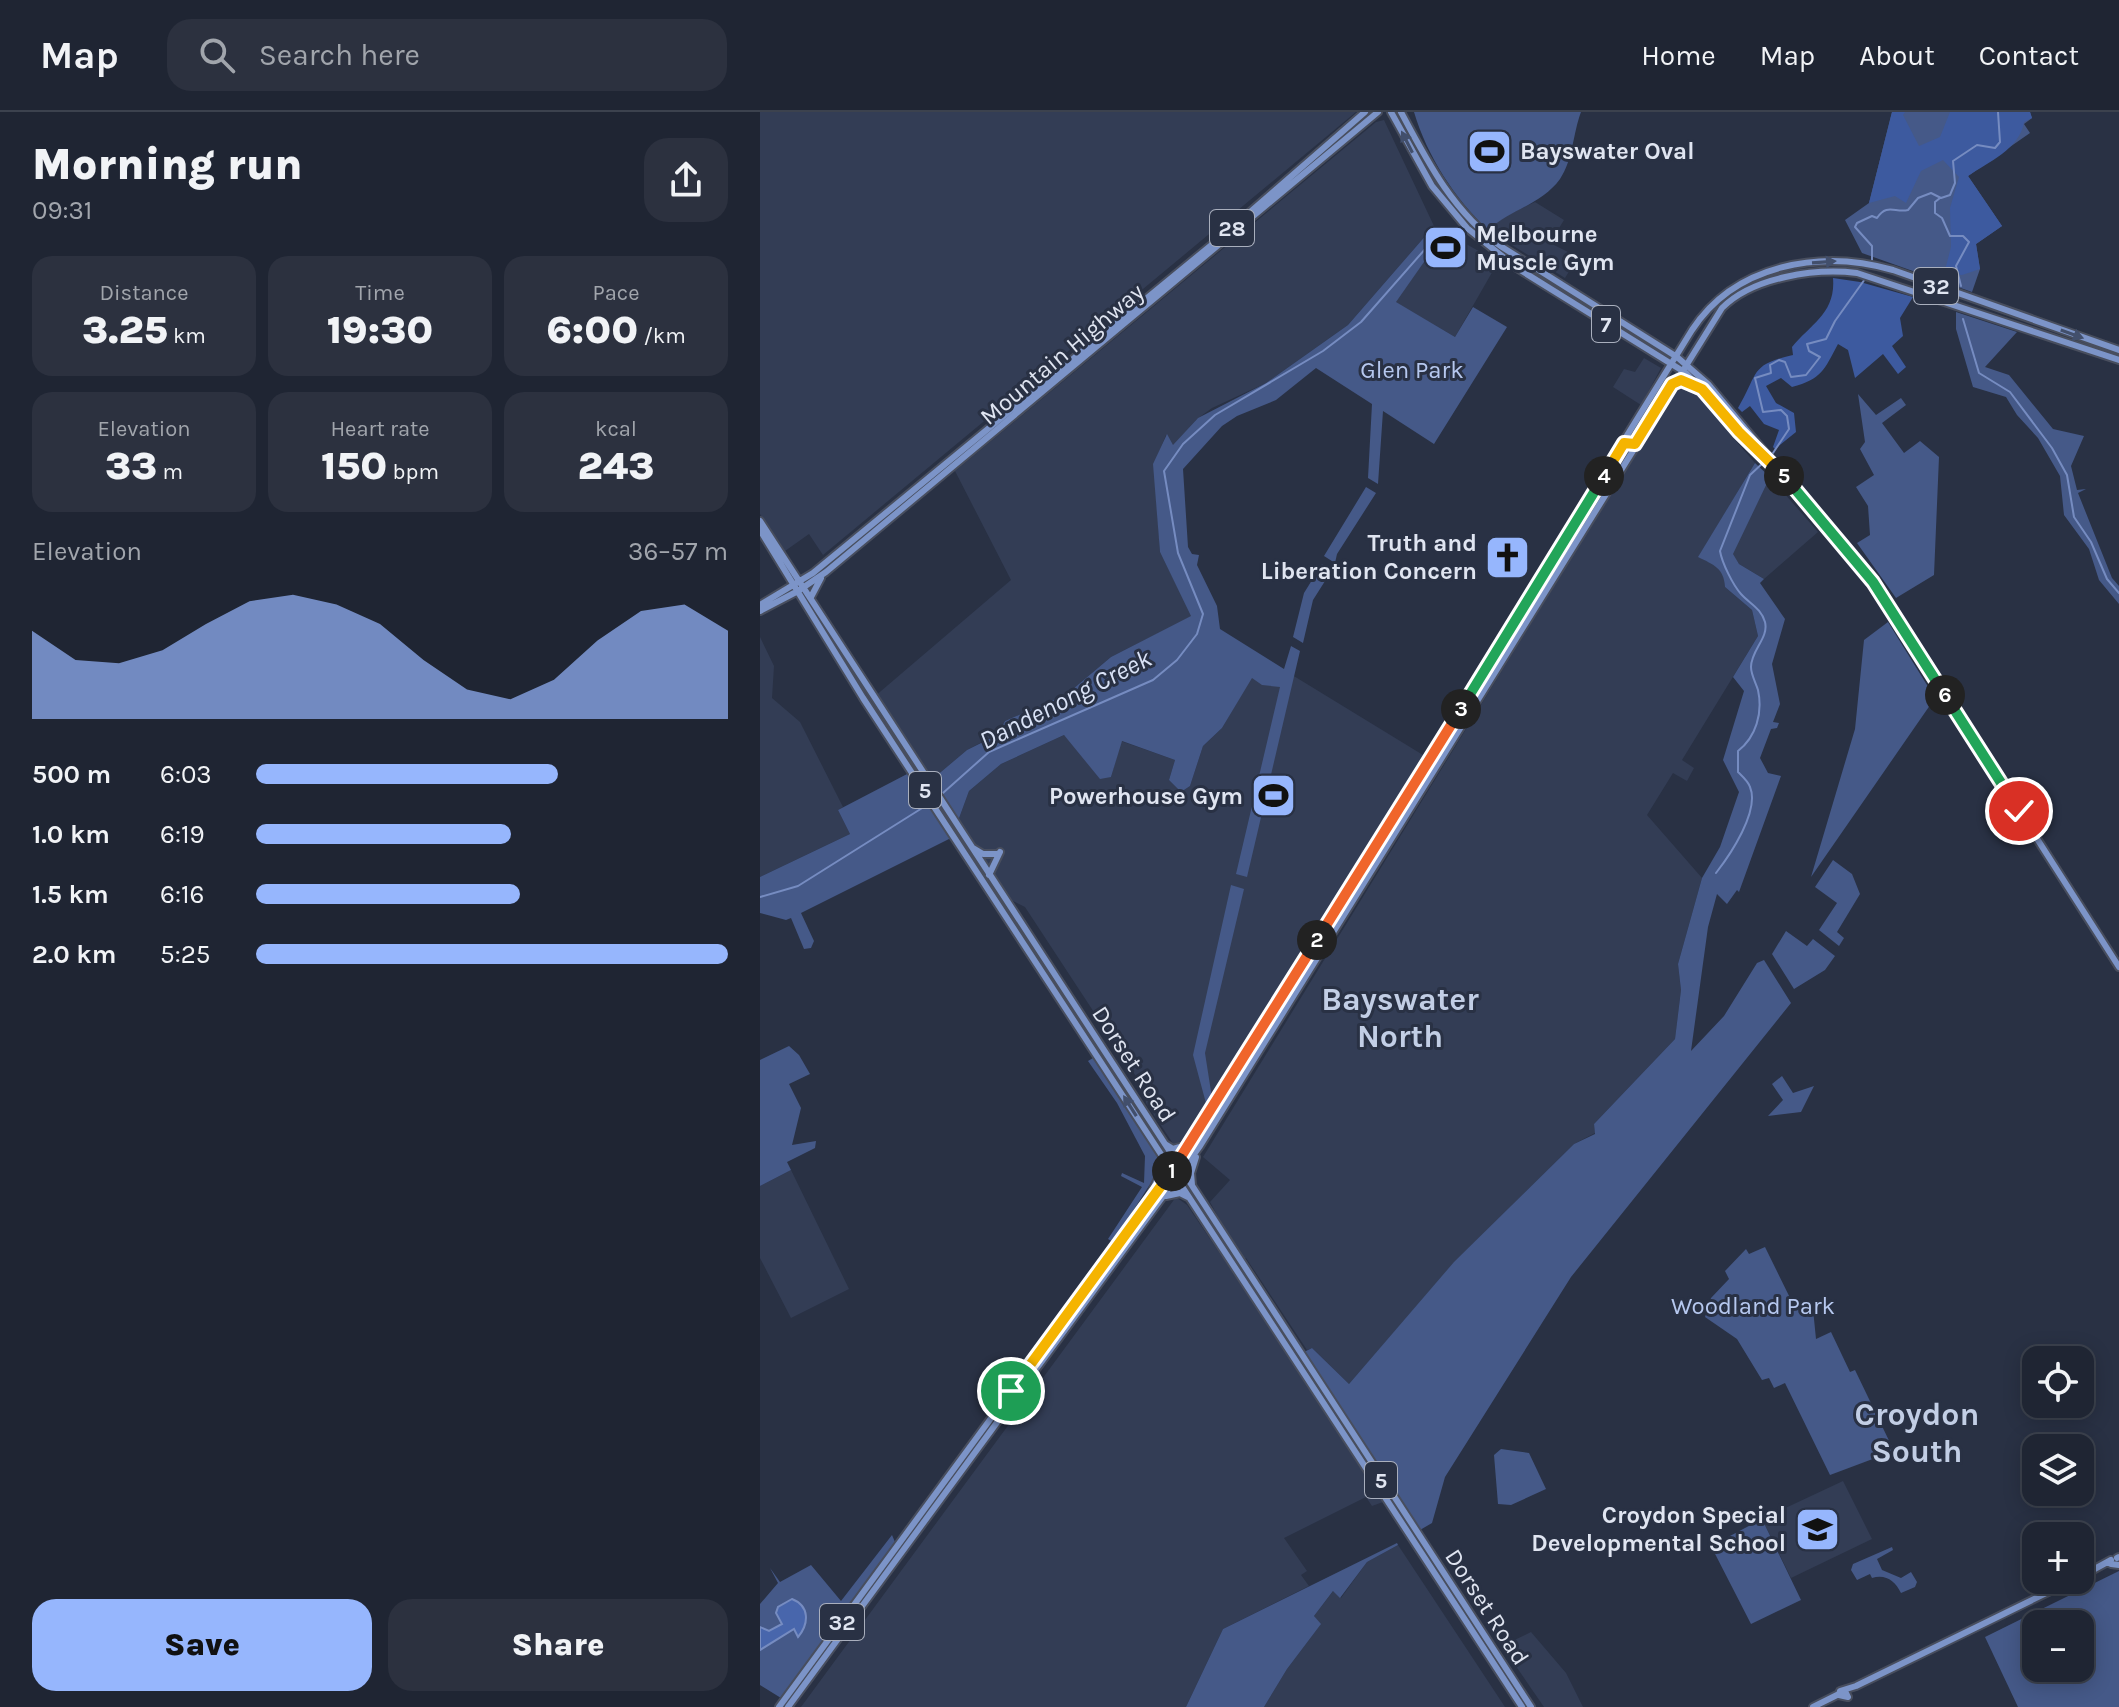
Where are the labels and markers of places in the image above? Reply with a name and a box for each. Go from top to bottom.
sports icon: Bayswater Oval [1465,127,1513,175]
place label: Bayswater Oval [1520,137,1694,165]
place label: Melbourne Muscle Gym [1476,220,1615,276]
sports icon: Melbourne Muscle Gym [1421,224,1469,272]
pin: 4 [1584,456,1624,496]
pin: 5 [1764,456,1804,496]
place label: Truth and Liberation Concern [1261,529,1477,585]
church icon: Truth and Liberation Concern [1484,533,1532,581]
pin: 6 [1925,675,1965,715]
pin: 3 [1441,689,1481,729]
sports icon: Powerhouse Gym [1250,772,1298,820]
pin [1985,777,2053,845]
place label: Powerhouse Gym [1049,782,1243,810]
pin: 2 [1297,920,1337,960]
pin: 1 [1152,1151,1192,1191]
pin [977,1357,1045,1425]
place label: Croydon Special Developmental School [1531,1501,1786,1557]
school or university icon: Croydon Special Developmental School [1793,1505,1841,1553]

